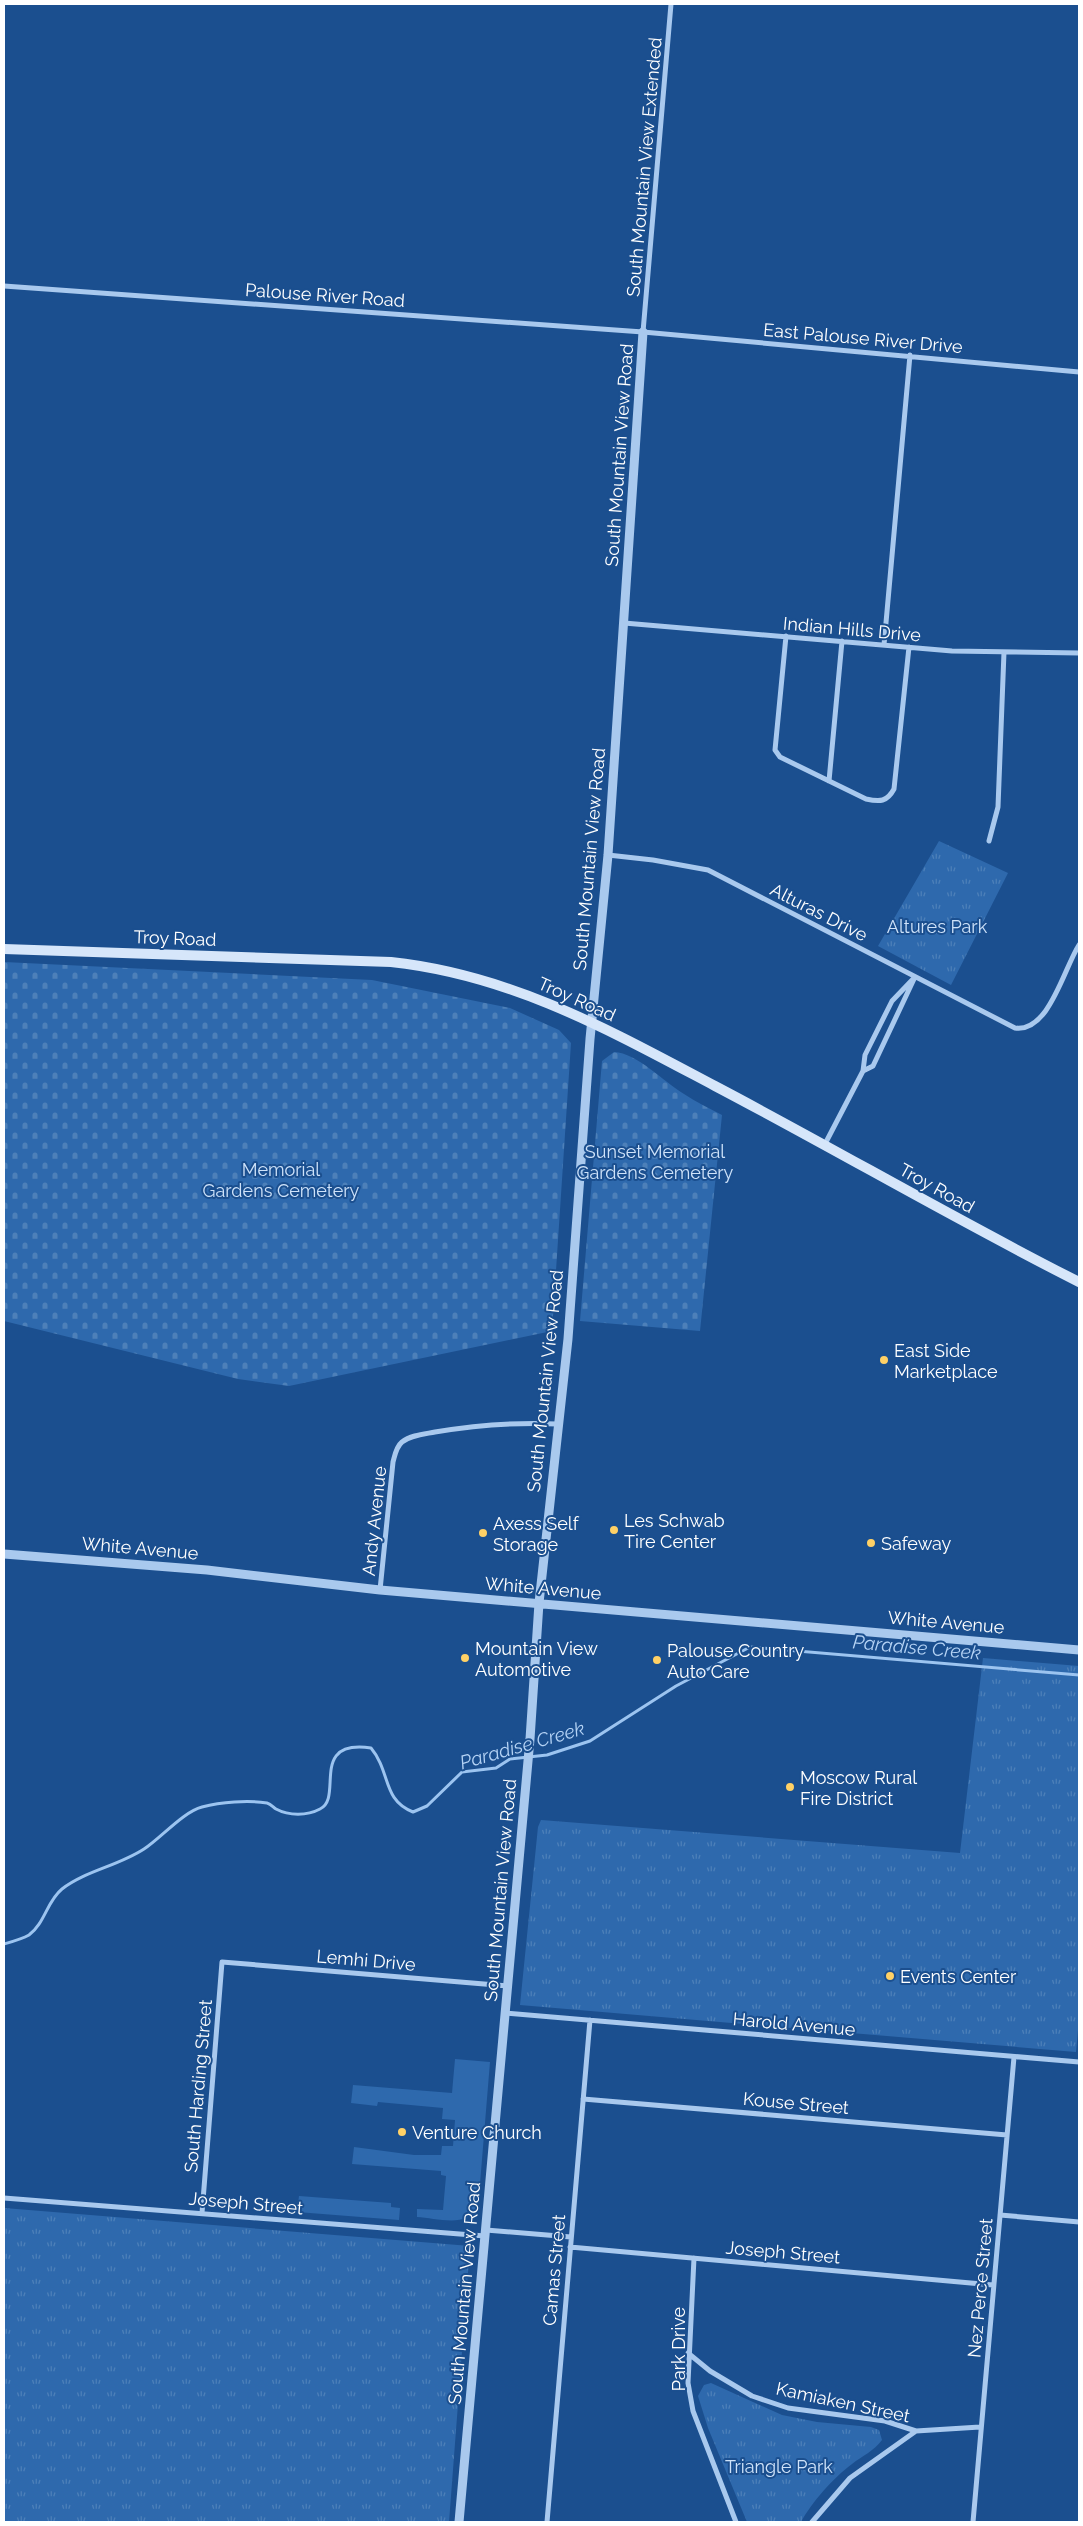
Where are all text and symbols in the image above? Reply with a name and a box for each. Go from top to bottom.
street label: South Mountain View Extended [622,36,666,298]
street label: Palouse River Road [244,279,406,311]
street label: East Palouse River Drive [762,319,964,357]
street label: South Mountain View Road [601,343,637,567]
street label: Indian Hills Drive [782,613,922,646]
street label: South Mountain View Road [569,747,609,971]
street label: Alturas Drive [767,879,871,946]
park label: Altures Park [887,916,988,937]
street label: Troy Road [133,926,217,950]
street label: Troy Road [535,973,619,1025]
park label: Sunset Memorial Gardens Cemetery [577,1141,734,1183]
park label: Memorial Gardens Cemetery [203,1159,360,1201]
street label: Troy Road [896,1159,978,1217]
street label: South Mountain View Road [523,1269,567,1493]
place label: East Side Marketplace [894,1340,998,1382]
marker: East Side Marketplace [878,1354,890,1366]
street label: Andy Avenue [358,1465,390,1577]
place label: Les Schwab Tire Center [624,1510,725,1552]
place label: Axess Self Storage [493,1513,580,1555]
marker: Les Schwab Tire Center [608,1524,620,1536]
marker: Axess Self Storage [477,1527,489,1539]
street label: White Avenue [81,1532,200,1564]
place label: Safeway [881,1533,952,1554]
marker: Safeway [865,1537,877,1549]
street label: White Avenue [484,1572,603,1604]
street label: White Avenue [887,1606,1006,1638]
water label: Paradise Creek [852,1630,982,1664]
place label: Mountain View Automotive [475,1638,598,1680]
place label: Palouse Country Auto Care [667,1640,805,1682]
marker: Mountain View Automotive [459,1652,471,1664]
marker: Palouse Country Auto Care [651,1654,663,1666]
water label: Paradise Creek [457,1717,587,1773]
place label: Moscow Rural Fire District [800,1767,917,1809]
street label: South Mountain View Road [480,1778,520,2002]
marker: Moscow Rural Fire District [784,1781,796,1793]
street label: Lemhi Drive [316,1945,417,1975]
place label: Events Center [900,1966,1017,1987]
marker: Events Center [884,1970,896,1982]
street label: South Harding Street [180,1999,216,2173]
street label: Harold Avenue [732,2008,857,2040]
street label: Kouse Street [742,2088,850,2118]
place label: Venture Church [412,2122,542,2143]
marker: Venture Church [396,2126,408,2138]
street label: South Mountain View Road [444,2181,484,2405]
street label: Joseph Street [188,2188,304,2218]
street label: Camas Street [539,2213,569,2327]
street label: Nez Perce Street [963,2217,997,2359]
street label: Joseph Street [725,2237,841,2267]
street label: Park Drive [668,2306,689,2391]
street label: Kamiaken Street [774,2378,912,2426]
park label: Triangle Park [725,2456,833,2477]

